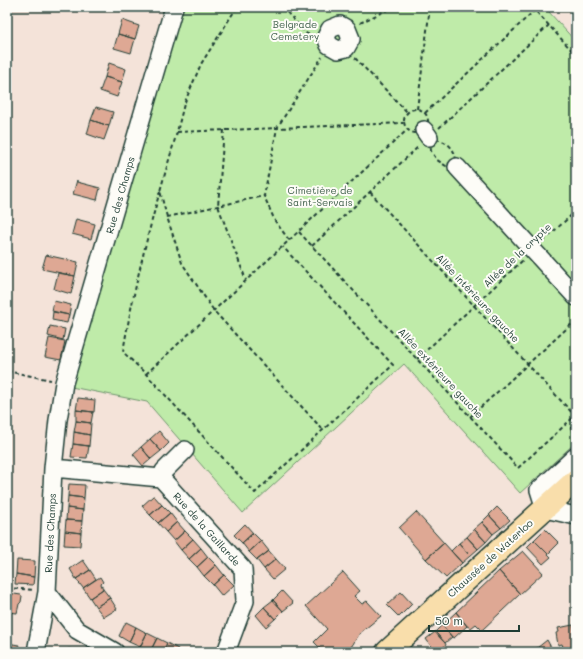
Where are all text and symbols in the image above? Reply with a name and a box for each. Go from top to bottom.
park label: Belgrade Cemetery [271,17,319,43]
street label: Rue des Champs [102,155,138,235]
park label: Cimetière de Saint-Servais [287,183,353,209]
street label: Allée de la crypte [480,220,554,290]
street label: Allée intérieure gauche [433,251,523,345]
street label: Allée extérieure gauche [395,325,487,421]
street label: Rue de la Gaillarde [170,489,244,569]
street label: Rue des Champs [41,493,59,573]
street label: Chaussée de Waterloo [444,516,536,600]
scale bar [429,607,519,633]
text: 50 m [435,612,463,628]

